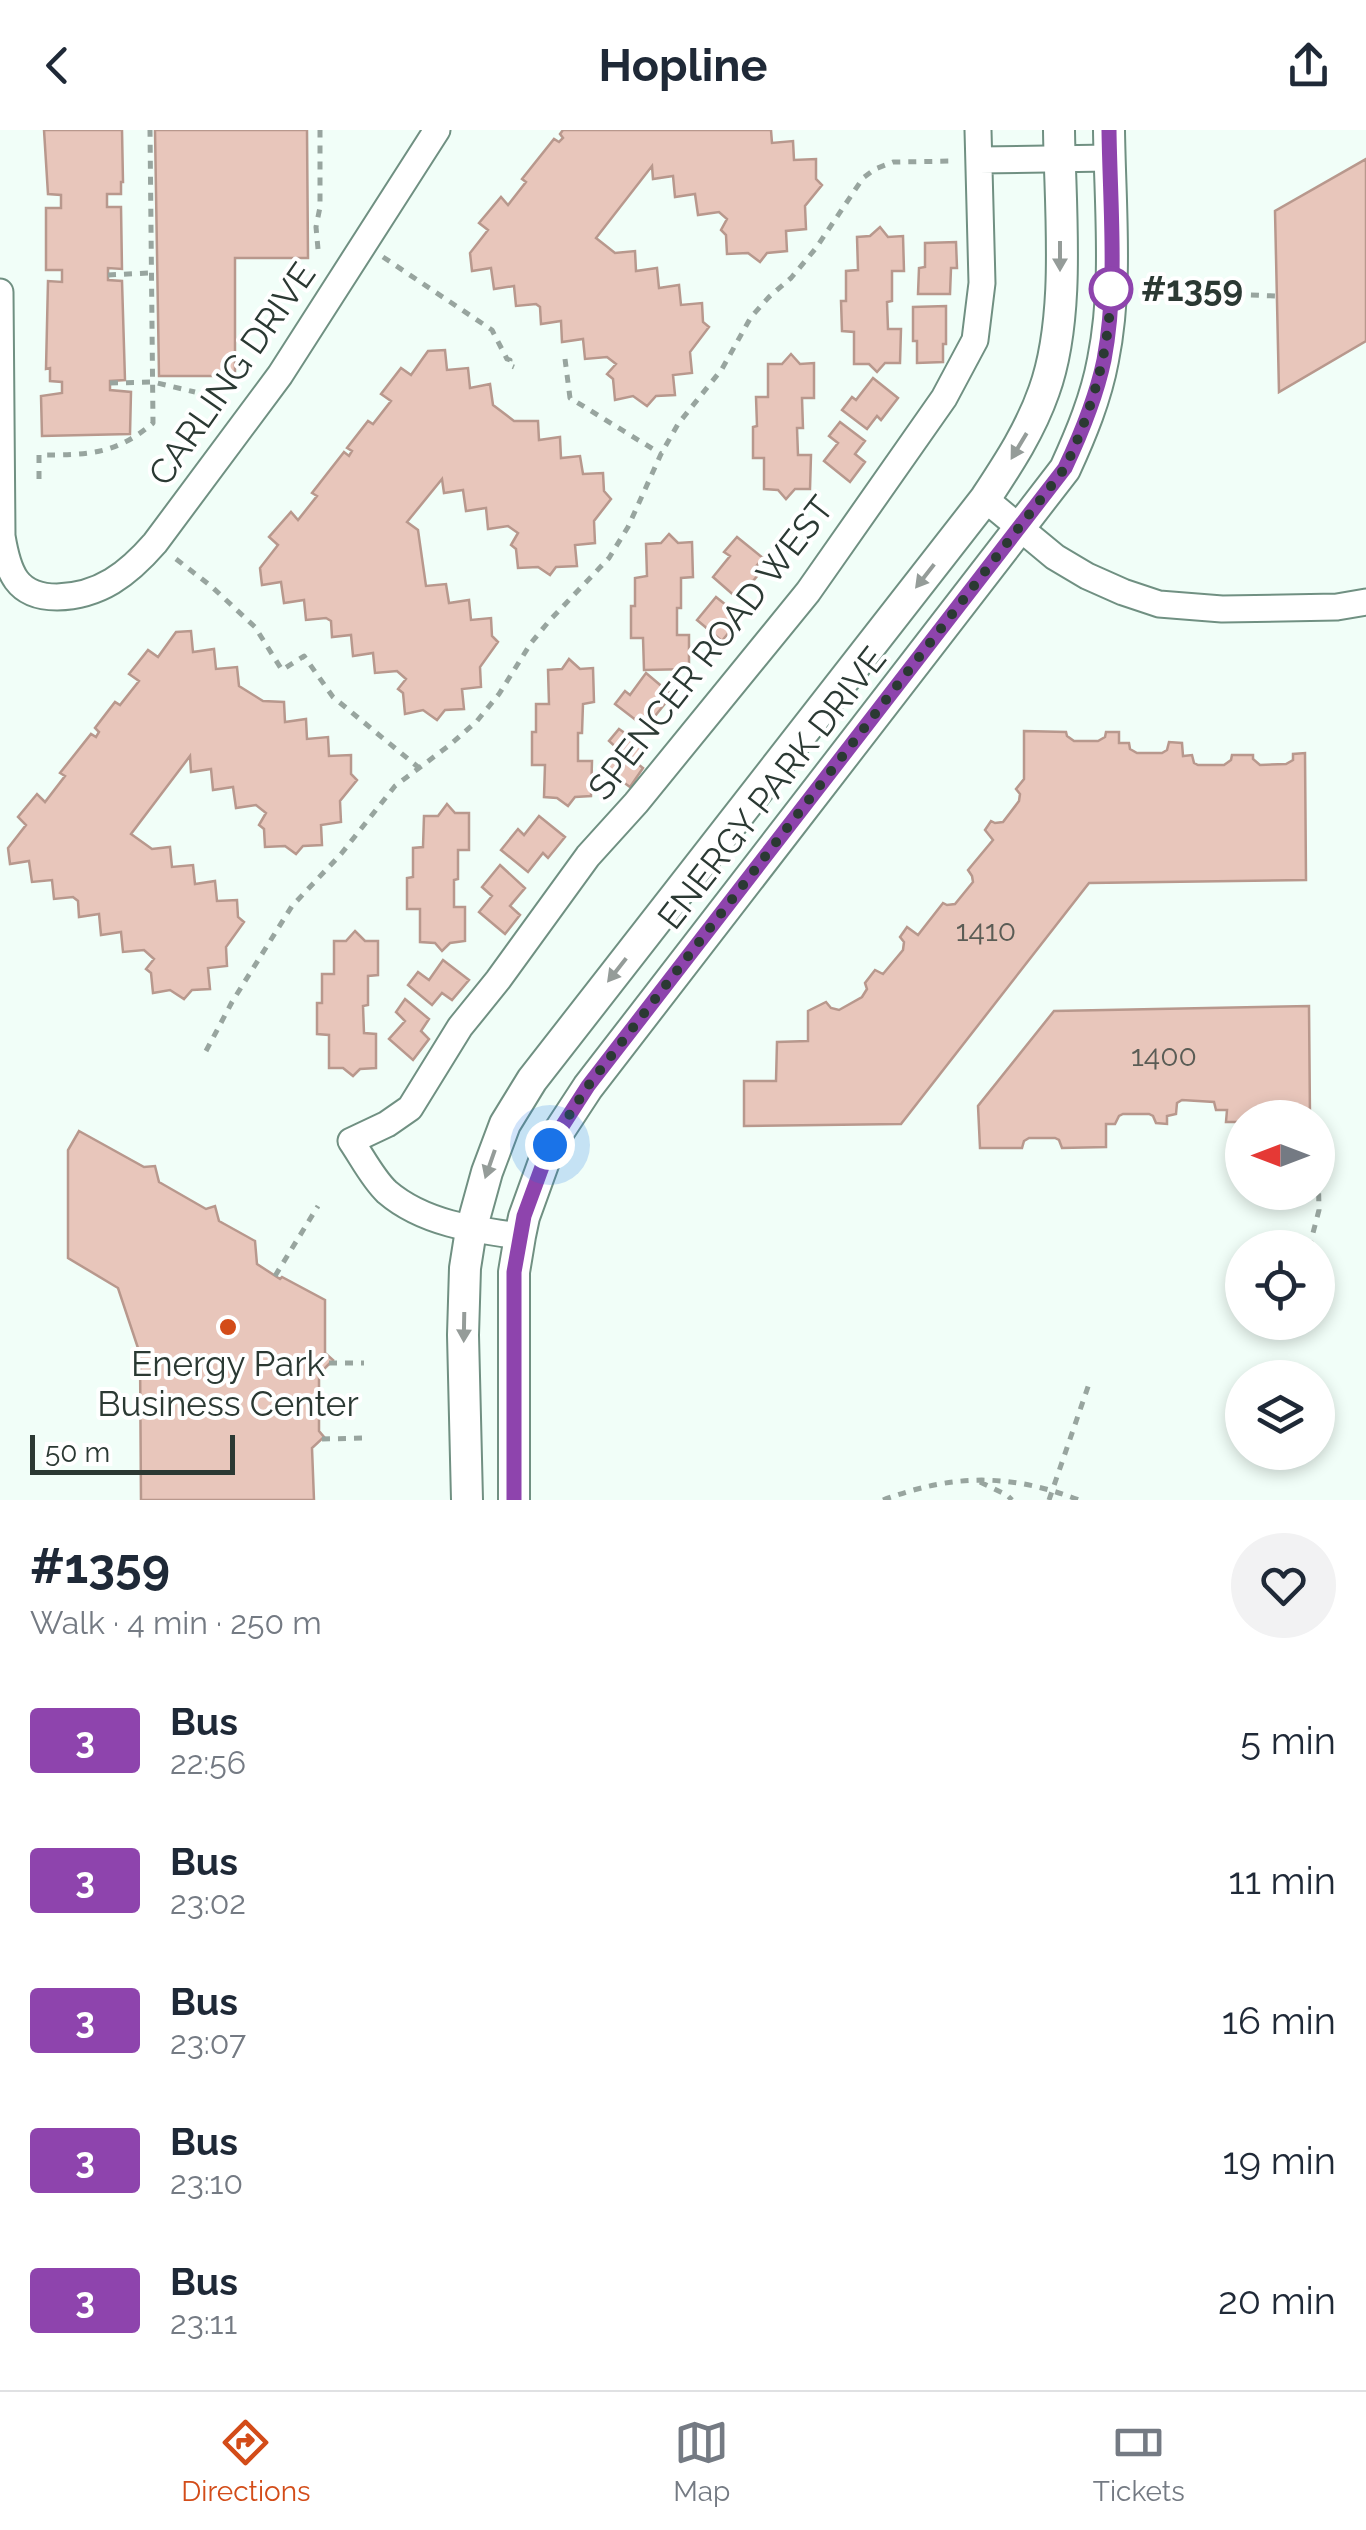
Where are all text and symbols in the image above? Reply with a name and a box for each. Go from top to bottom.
icon: back [30,38,85,93]
icon: share [1281,38,1336,93]
text: Hopline [599,39,767,92]
one-way arrow [1053,240,1069,272]
street label: CARLING DRIVE [140,255,323,493]
marker: #1359 [1090,268,1132,310]
place label: #1359 [1141,268,1243,309]
one-way arrow [1011,432,1028,460]
street label: SPENCER ROAD WEST [580,488,842,807]
one-way arrow [914,562,935,588]
street label: ENERGY PARK DRIVE [649,639,894,937]
house number: 1410 [956,913,1016,948]
one-way arrow [608,957,628,983]
house number: 1400 [1131,1038,1197,1073]
north arrow [1225,1100,1335,1210]
map controls [1225,1100,1335,1470]
your location [525,1120,575,1170]
one-way arrow [482,1149,497,1179]
button: locate [1225,1230,1335,1340]
one-way arrow [455,1311,471,1343]
marker: Energy Park Business Center [217,1316,239,1338]
place label: Energy Park Business Center [97,1343,359,1424]
button: layers [1225,1360,1335,1470]
scale bar [30,1430,235,1474]
text: 50 m [45,1436,110,1469]
button: heart [1231,1533,1336,1638]
text: #1359 [30,1538,170,1594]
text: Walk · 4 min · 250 m [30,1604,322,1641]
text: Bus [170,1699,238,1744]
text: 5 min [1240,1718,1336,1763]
text: 3 [75,1720,95,1761]
text: 22:56 [170,1744,246,1781]
text: Bus [170,1839,238,1884]
text: 11 min [1228,1858,1336,1903]
text: 3 [75,1860,95,1901]
text: 23:02 [170,1884,246,1921]
text: Bus [170,1979,238,2024]
text: 16 min [1222,1998,1336,2043]
text: 3 [75,2000,95,2041]
text: 23:07 [170,2024,246,2061]
text: Bus [170,2119,238,2164]
text: 19 min [1222,2138,1336,2183]
text: 3 [75,2140,95,2181]
text: 23:10 [170,2164,243,2201]
text: Bus [170,2259,238,2304]
text: 20 min [1218,2278,1336,2323]
text: 3 [75,2280,95,2321]
text: 23:11 [170,2304,237,2341]
tab: Directions [181,2415,311,2508]
tab: Map [673,2415,730,2508]
tab: Tickets [1093,2415,1185,2508]

